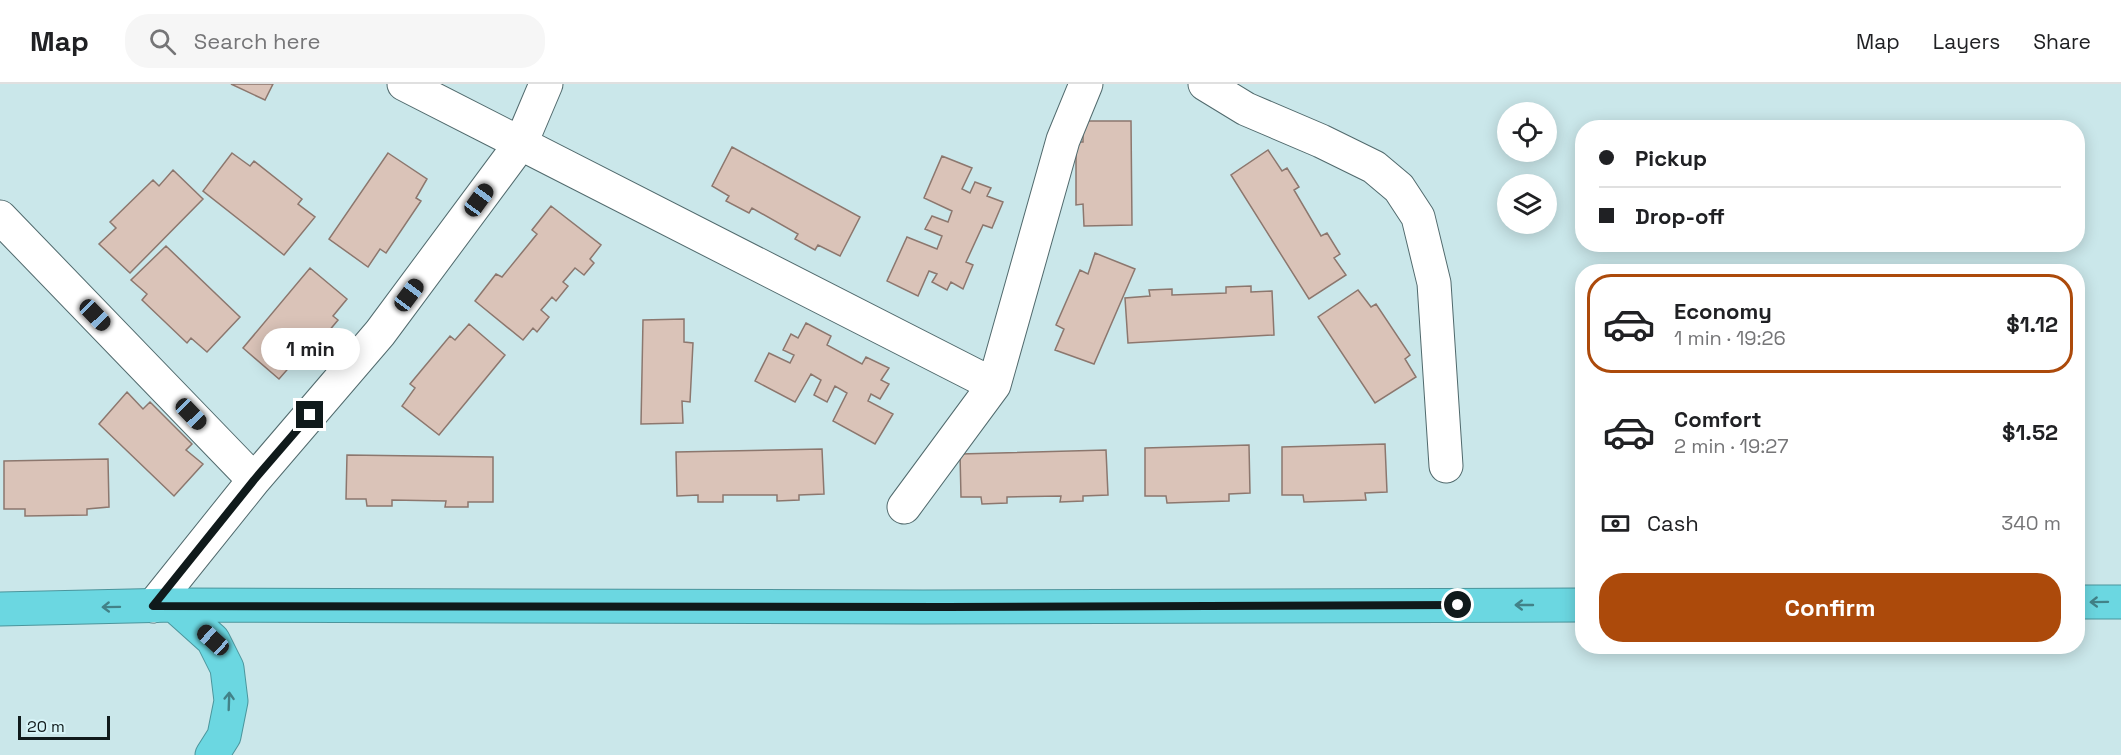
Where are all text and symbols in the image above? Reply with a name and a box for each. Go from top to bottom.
search box [125,14,545,68]
text: Map [30,23,89,59]
icon: search [146,25,179,58]
text: Search here [194,27,321,55]
text: Map [1856,28,1900,55]
text: Layers [1933,28,2000,55]
text: Share [2033,28,2091,55]
map controls [1497,102,1557,234]
button: locate [1497,102,1557,162]
text: Pickup [1635,144,1707,172]
button: layers [1497,174,1557,234]
car [461,180,497,220]
text: Drop-off [1635,202,1725,230]
car [391,275,427,315]
car [76,296,114,334]
icon: car [1602,297,1656,351]
text: Economy [1674,297,1772,325]
text: $1.12 [2006,310,2058,338]
text: 1 min · 19:26 [1674,325,1786,351]
callout: 1 min [260,328,360,370]
text: 1 min [286,336,335,362]
car [172,395,210,433]
route end [296,401,323,428]
icon: car [1602,405,1656,459]
text: Comfort [1674,405,1762,433]
text: $1.52 [2002,418,2058,446]
text: 2 min · 19:27 [1674,433,1788,459]
icon: cash [1599,507,1632,540]
text: Cash [1647,509,1699,537]
text: 340 m [2001,510,2061,536]
button: Confirm [1599,573,2061,642]
route start [1444,591,1471,618]
one-way arrow [2090,596,2110,608]
one-way arrow [1515,599,1535,611]
one-way arrow [102,601,122,612]
car [194,621,232,659]
one-way arrow [224,691,235,711]
scale bar [18,713,110,740]
text: 20 m [27,716,65,737]

